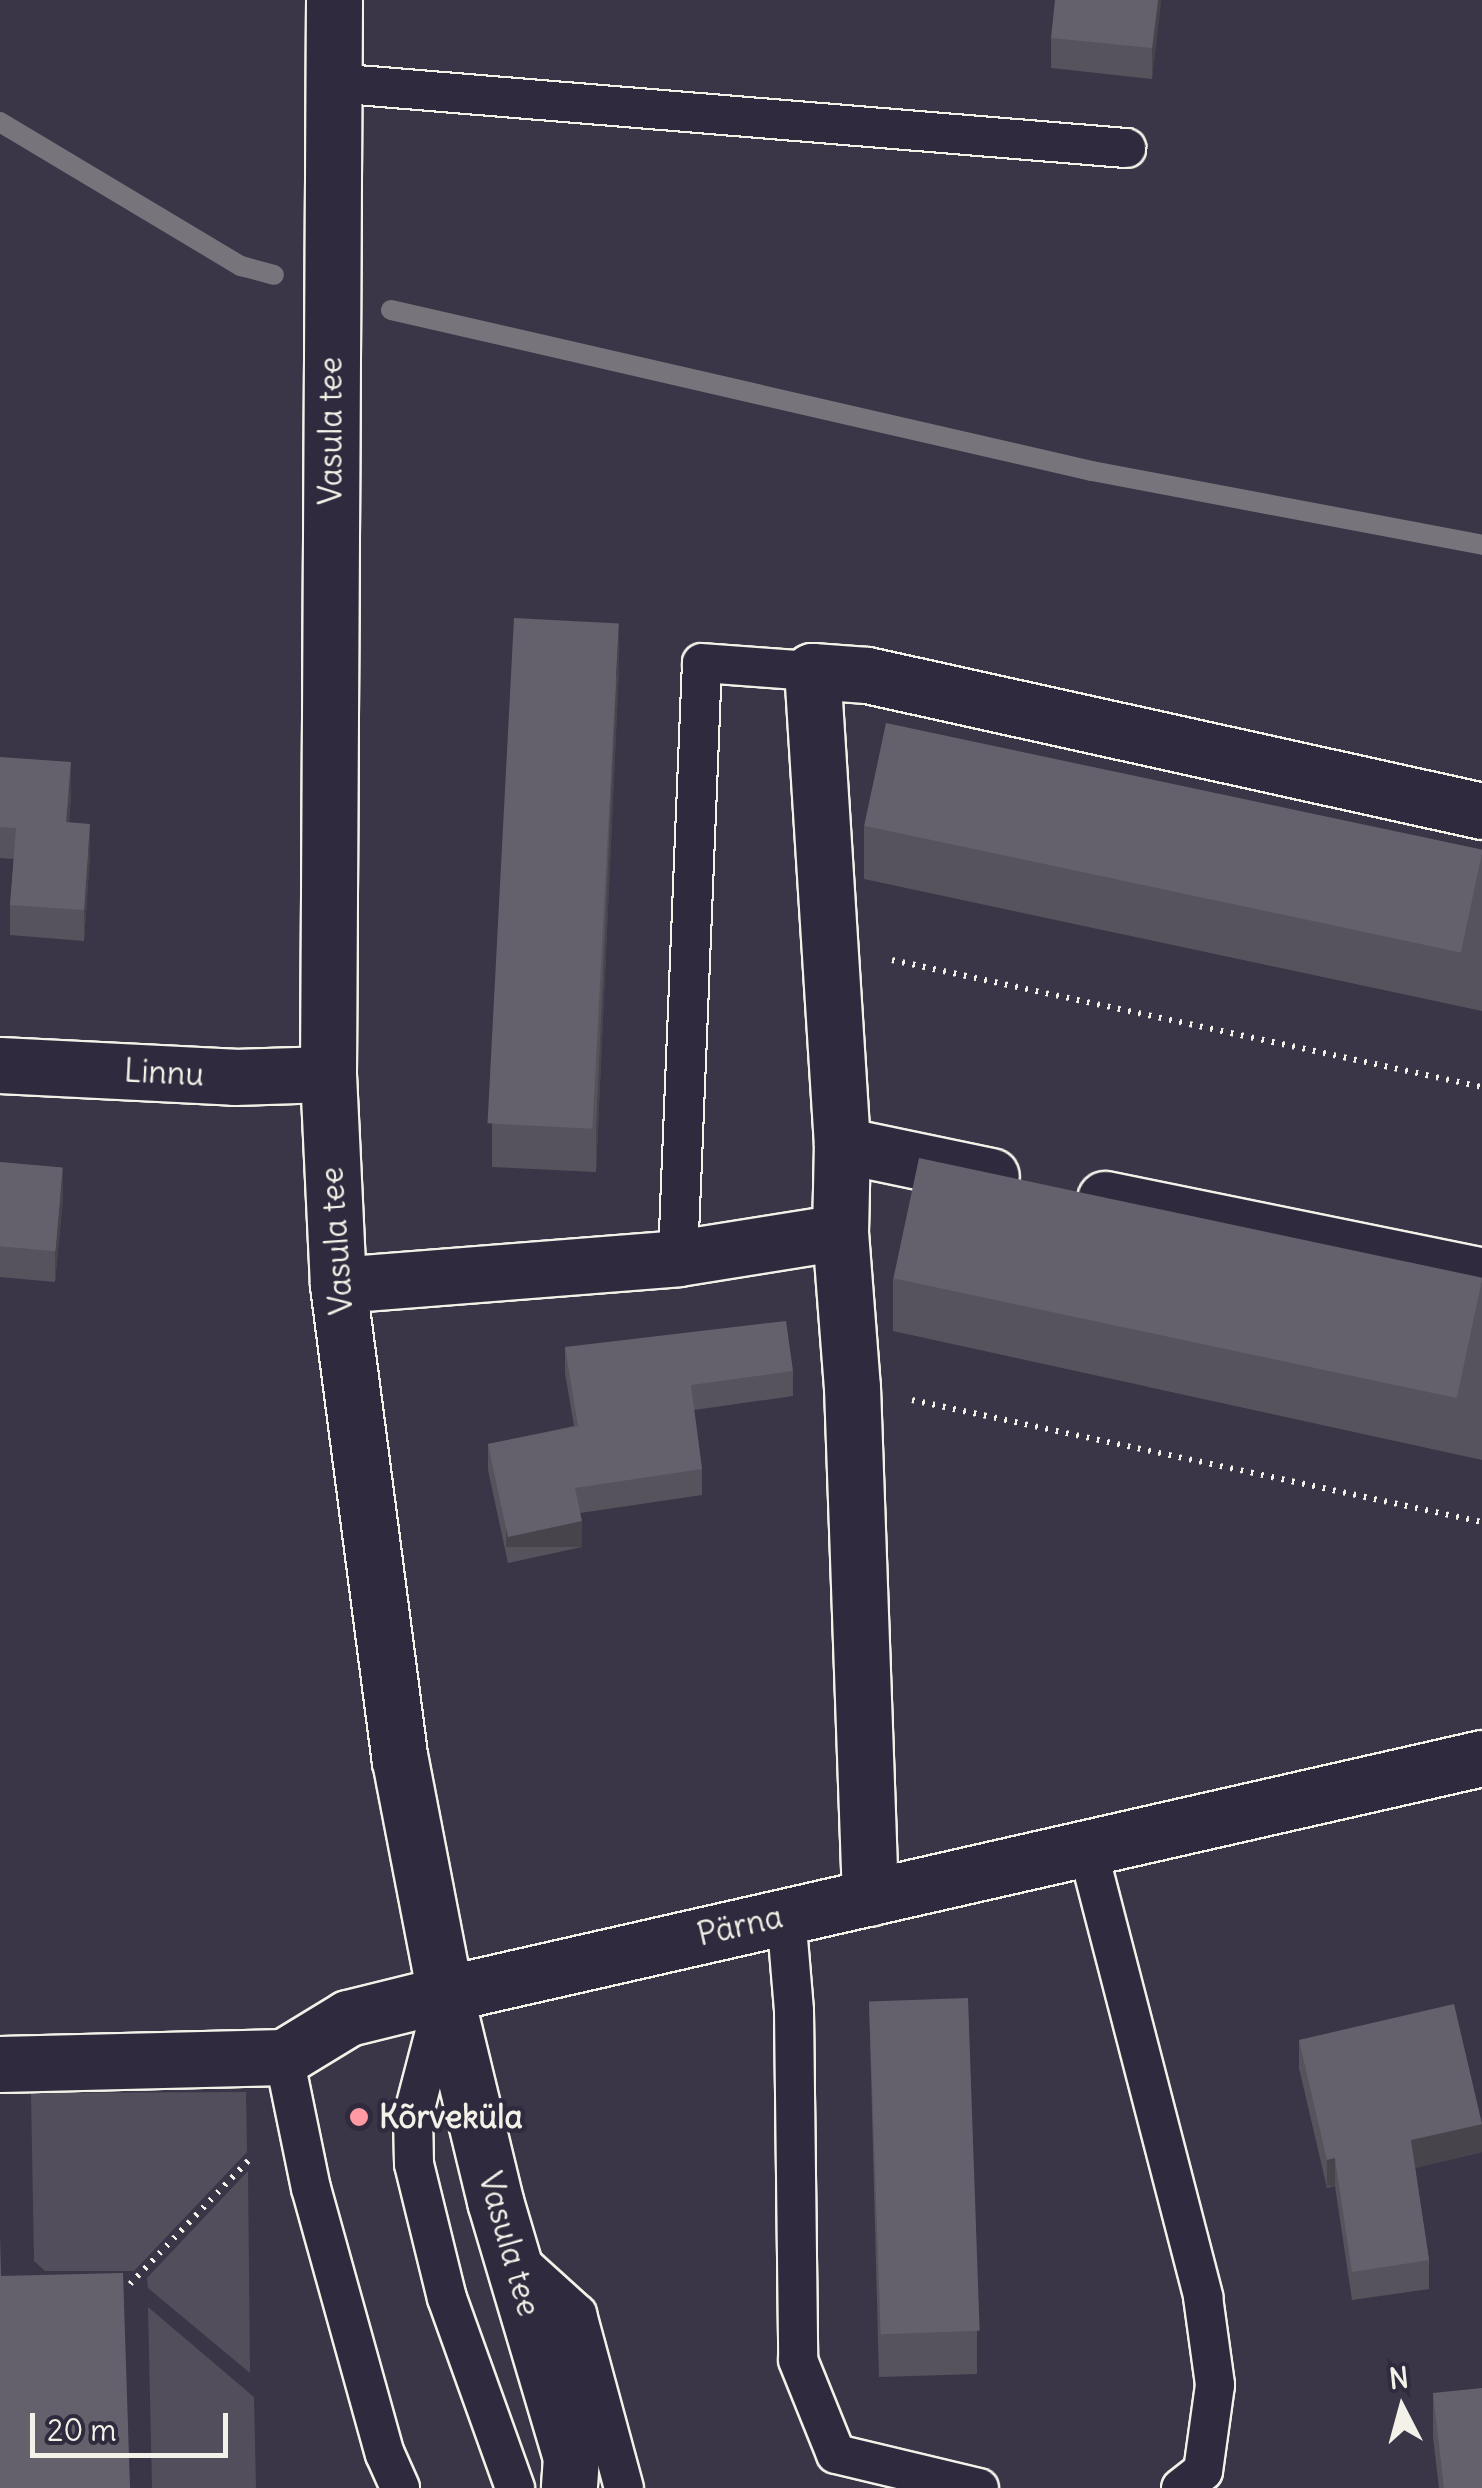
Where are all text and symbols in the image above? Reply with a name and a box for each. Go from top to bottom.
street label: Vasula tee [312,357,350,505]
street label: Linnu [123,1052,205,1094]
street label: Vasula tee [313,1166,361,1316]
street label: Pärna [693,1898,787,1954]
place label: Kõrveküla [379,2098,523,2136]
marker: Kõrveküla [348,2106,370,2128]
street label: Vasula tee [470,2167,548,2321]
north arrow [1352,2358,1452,2458]
text: N [1387,2359,1410,2397]
scale bar [35,2393,232,2455]
text: 20 m [47,2411,117,2449]

